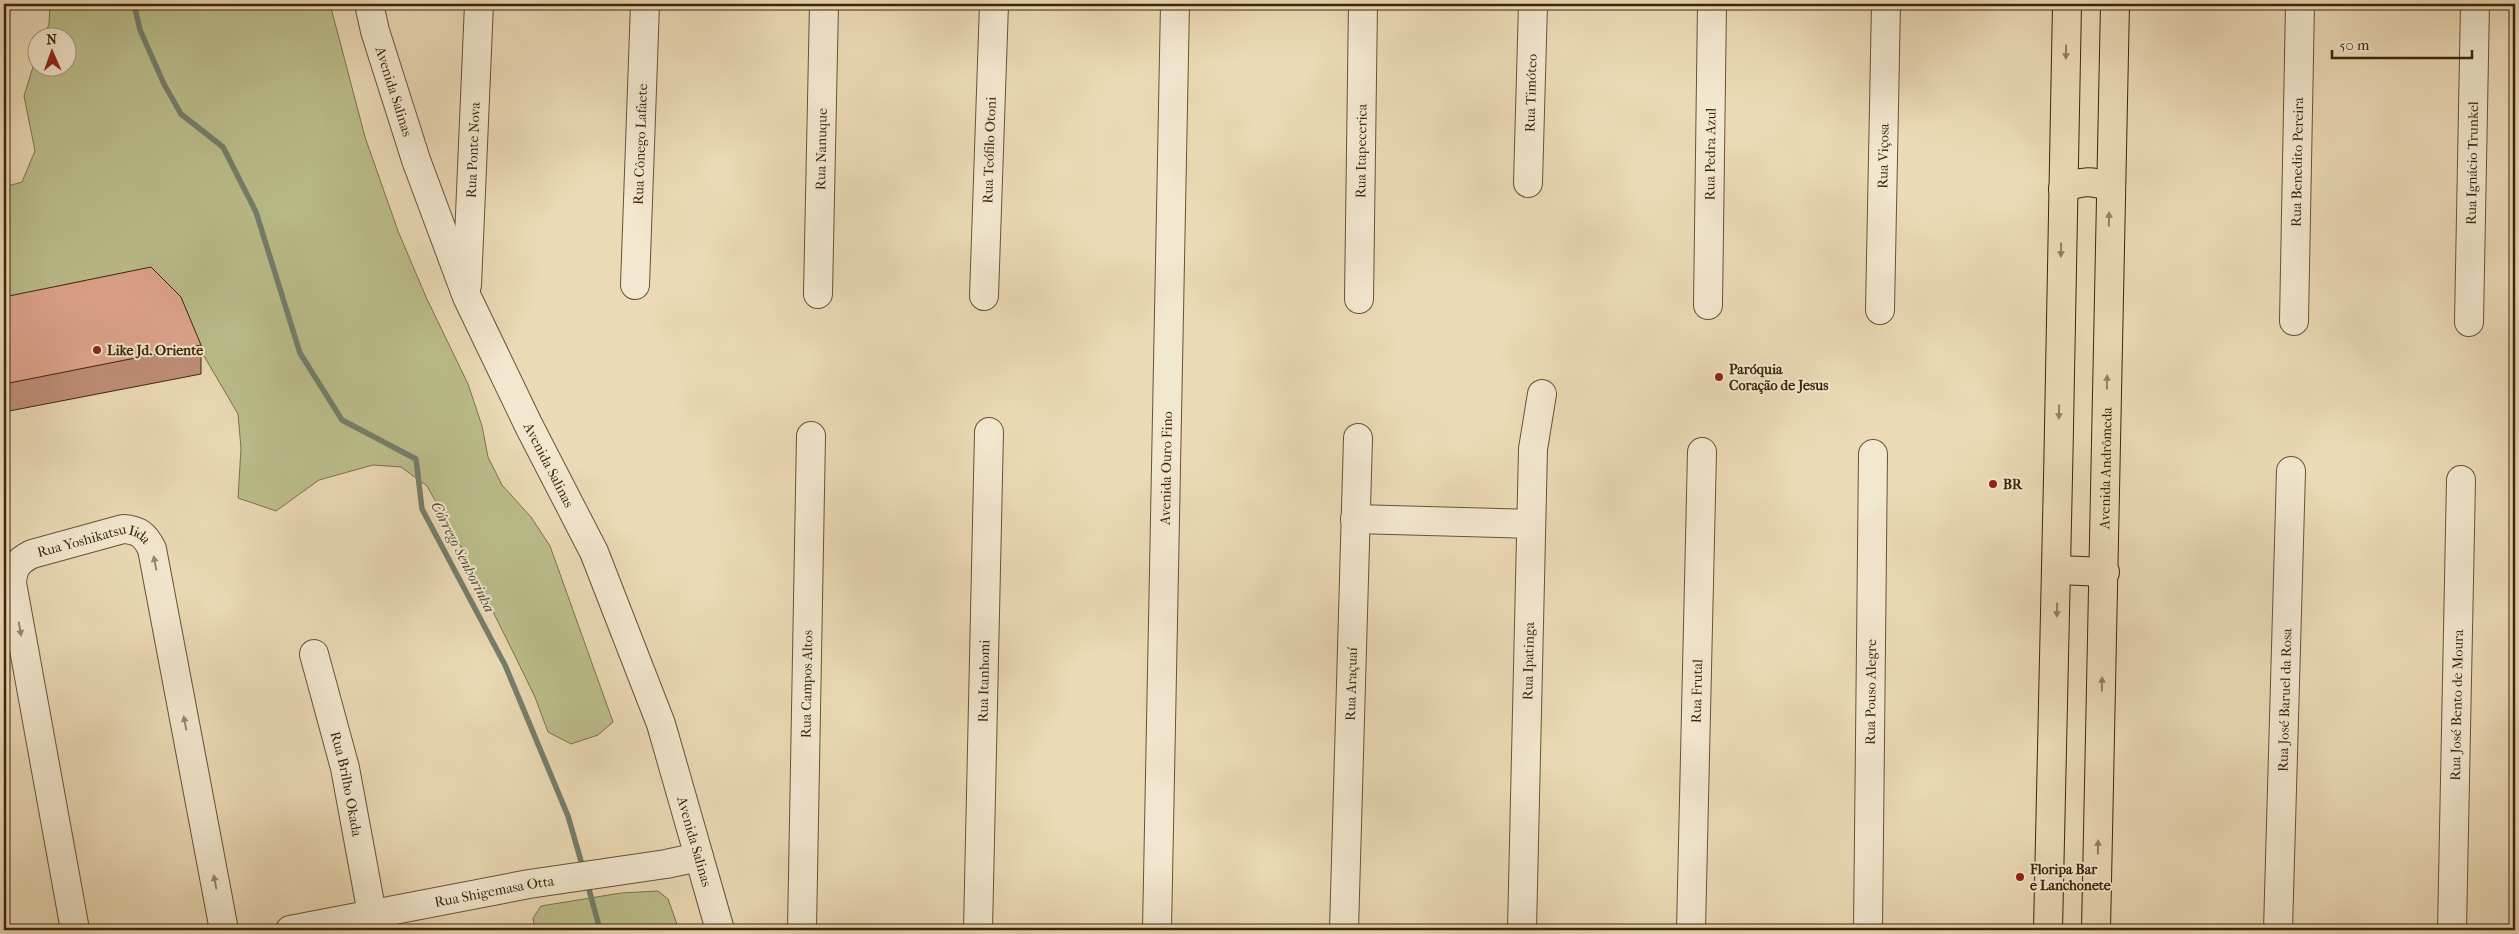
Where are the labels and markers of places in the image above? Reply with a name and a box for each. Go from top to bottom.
place label: Like Jd. Oriente [107,342,203,359]
marker: Like Jd. Oriente [91,344,103,356]
place label: Paróquia Coração de Jesus [1729,361,1829,395]
marker: Paróquia Coração de Jesus [1713,371,1725,383]
place label: BR [2003,476,2023,493]
marker: BR [1987,478,1999,490]
place label: Floripa Bar e Lanchonete [2029,861,2111,894]
marker: Floripa Bar e Lanchonete [2014,871,2026,883]

